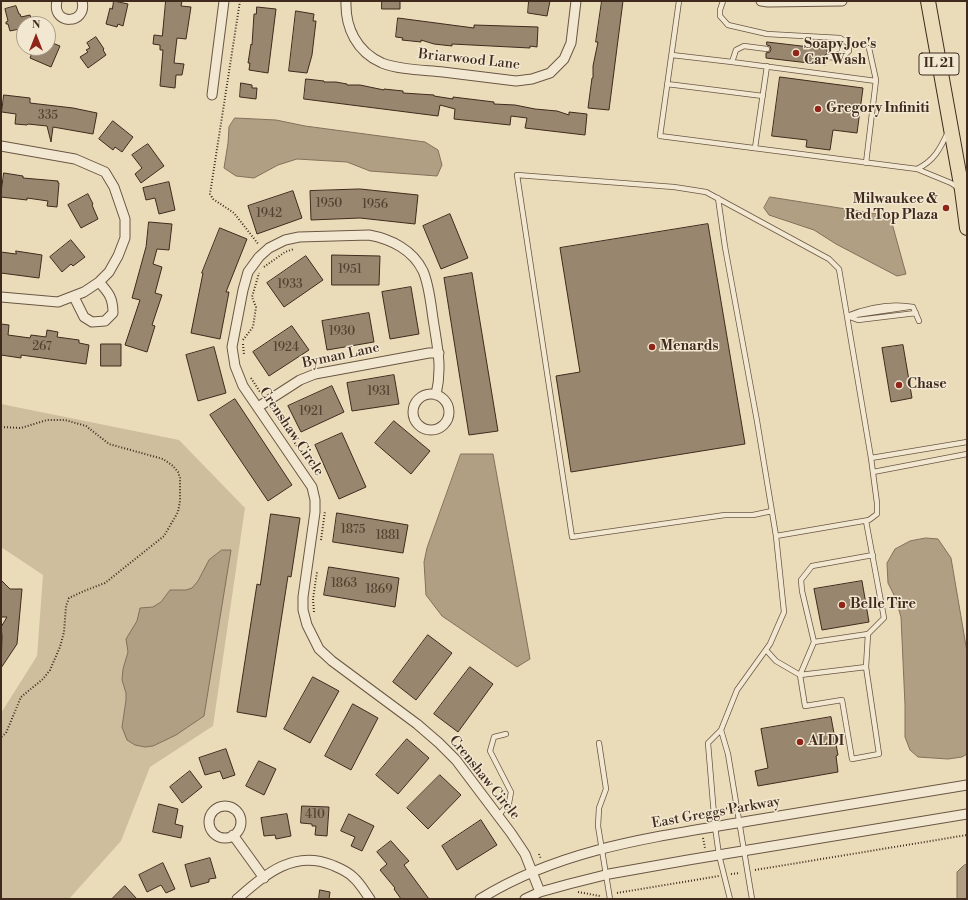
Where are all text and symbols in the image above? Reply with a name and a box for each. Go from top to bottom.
north arrow [16,16,56,56]
text: N [32,18,40,32]
place label: Soapy Joe's Car Wash [804,37,876,70]
street label: Briarwood Lane [417,46,521,74]
marker: Soapy Joe's Car Wash [791,48,801,58]
road number: IL 21 [919,53,959,75]
place label: Gregory Infiniti [826,101,930,117]
marker: Gregory Infiniti [813,104,823,114]
house number: 335 [38,109,58,123]
place label: Milwaukee & Red Top Plaza [845,192,938,224]
house number: 1950 [316,197,342,211]
house number: 1956 [362,198,388,212]
marker: Milwaukee & Red Top Plaza [941,203,951,213]
house number: 1942 [256,207,282,221]
house number: 1951 [338,263,362,277]
house number: 1933 [277,278,303,292]
house number: 1930 [329,325,355,339]
place label: Menards [660,339,719,355]
house number: 267 [32,340,52,354]
street label: Byman Lane [301,340,381,372]
house number: 1924 [273,341,299,355]
marker: Menards [647,342,657,352]
place label: Chase [907,377,947,393]
marker: Chase [894,380,904,390]
street label: Crenshaw Circle [255,385,327,479]
house number: 1931 [367,385,391,399]
house number: 1921 [299,405,323,419]
house number: 1875 [341,523,365,537]
house number: 1881 [376,529,400,543]
house number: 1863 [331,577,357,591]
house number: 1869 [366,583,392,597]
place label: Belle Tire [850,597,916,613]
marker: Belle Tire [837,600,847,610]
street label: Crenshaw Circle [445,733,523,823]
place label: ALDI [808,734,844,750]
marker: ALDI [795,737,805,747]
street label: East Greggs Parkway [650,793,782,833]
house number: 410 [305,808,325,822]

